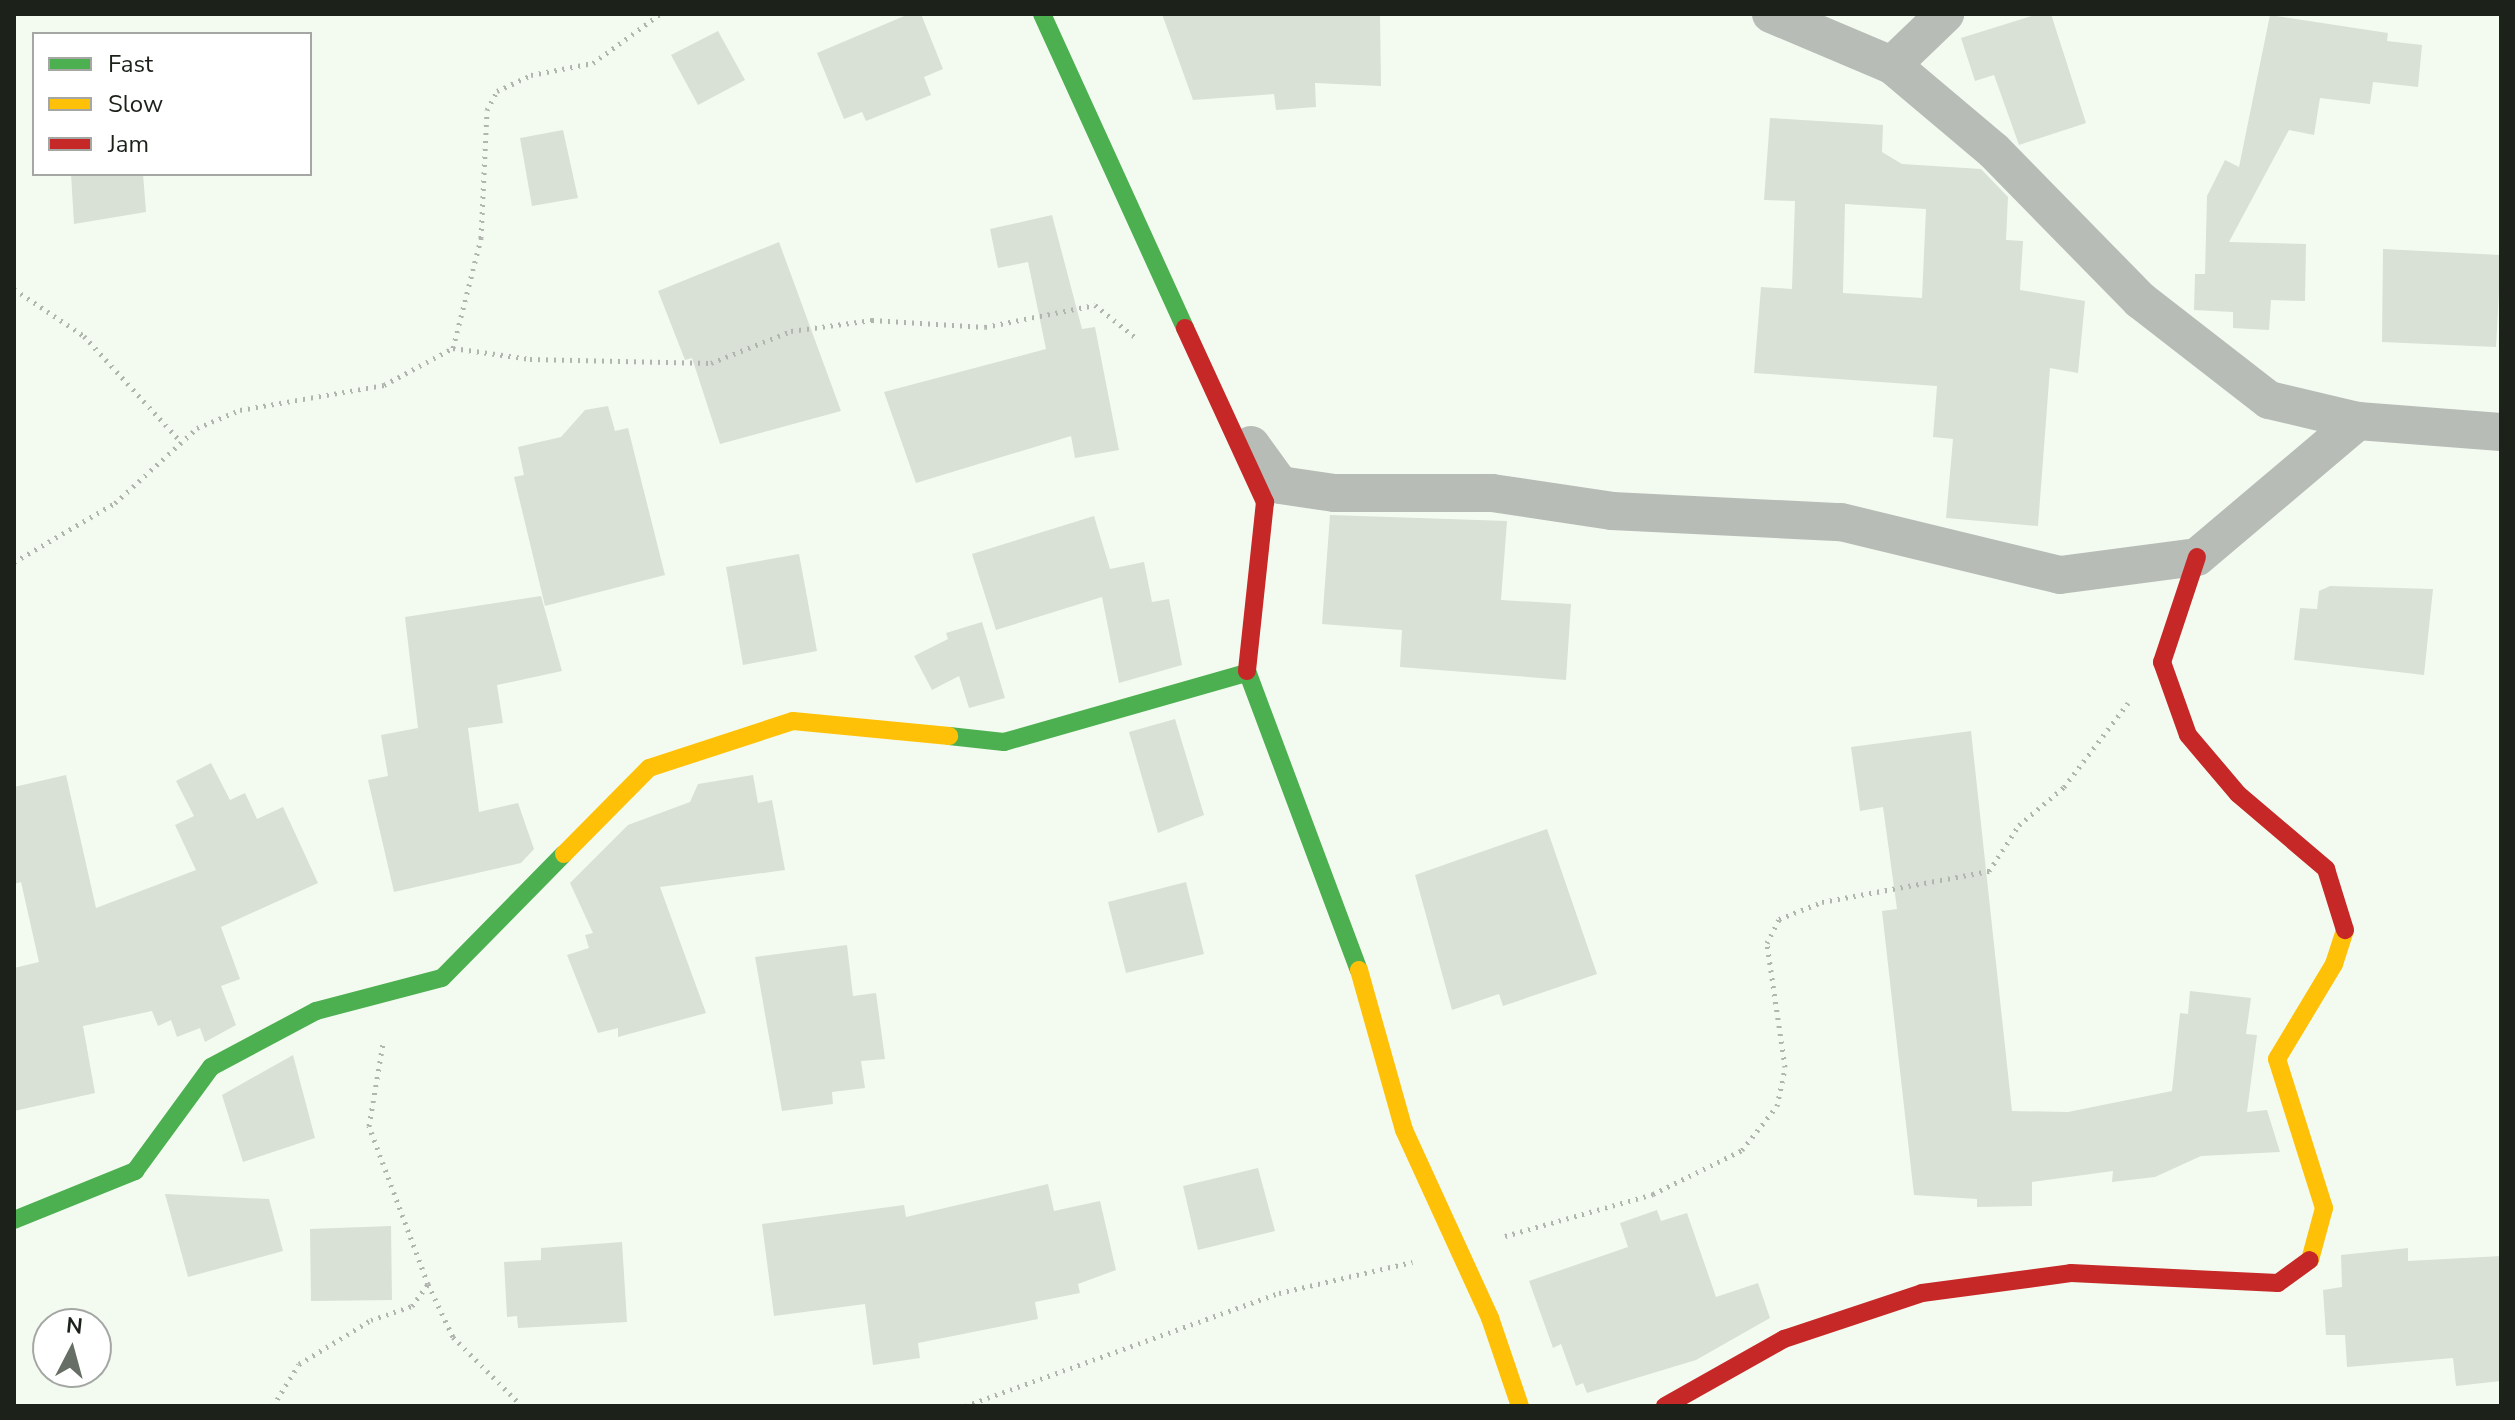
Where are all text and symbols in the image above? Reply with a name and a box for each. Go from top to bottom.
legend [32,32,312,176]
text: Fast [108,48,153,80]
text: Slow [108,88,163,120]
text: Jam [108,128,149,160]
north arrow [32,1308,112,1388]
text: N [65,1310,84,1342]

